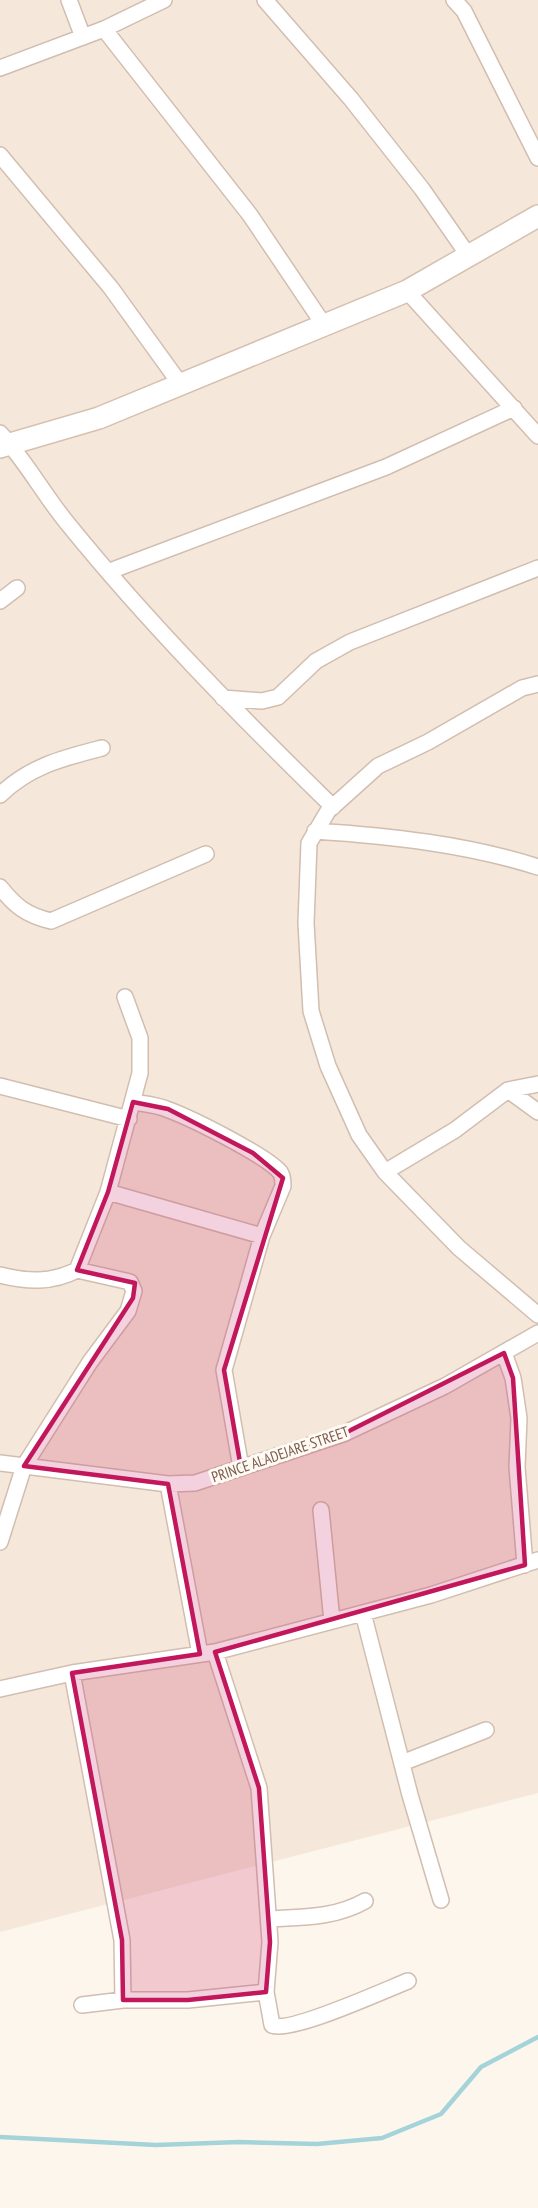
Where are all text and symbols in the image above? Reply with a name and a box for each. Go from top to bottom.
street label: PRINCE ALADEJARE STREET [209,1422,351,1486]

